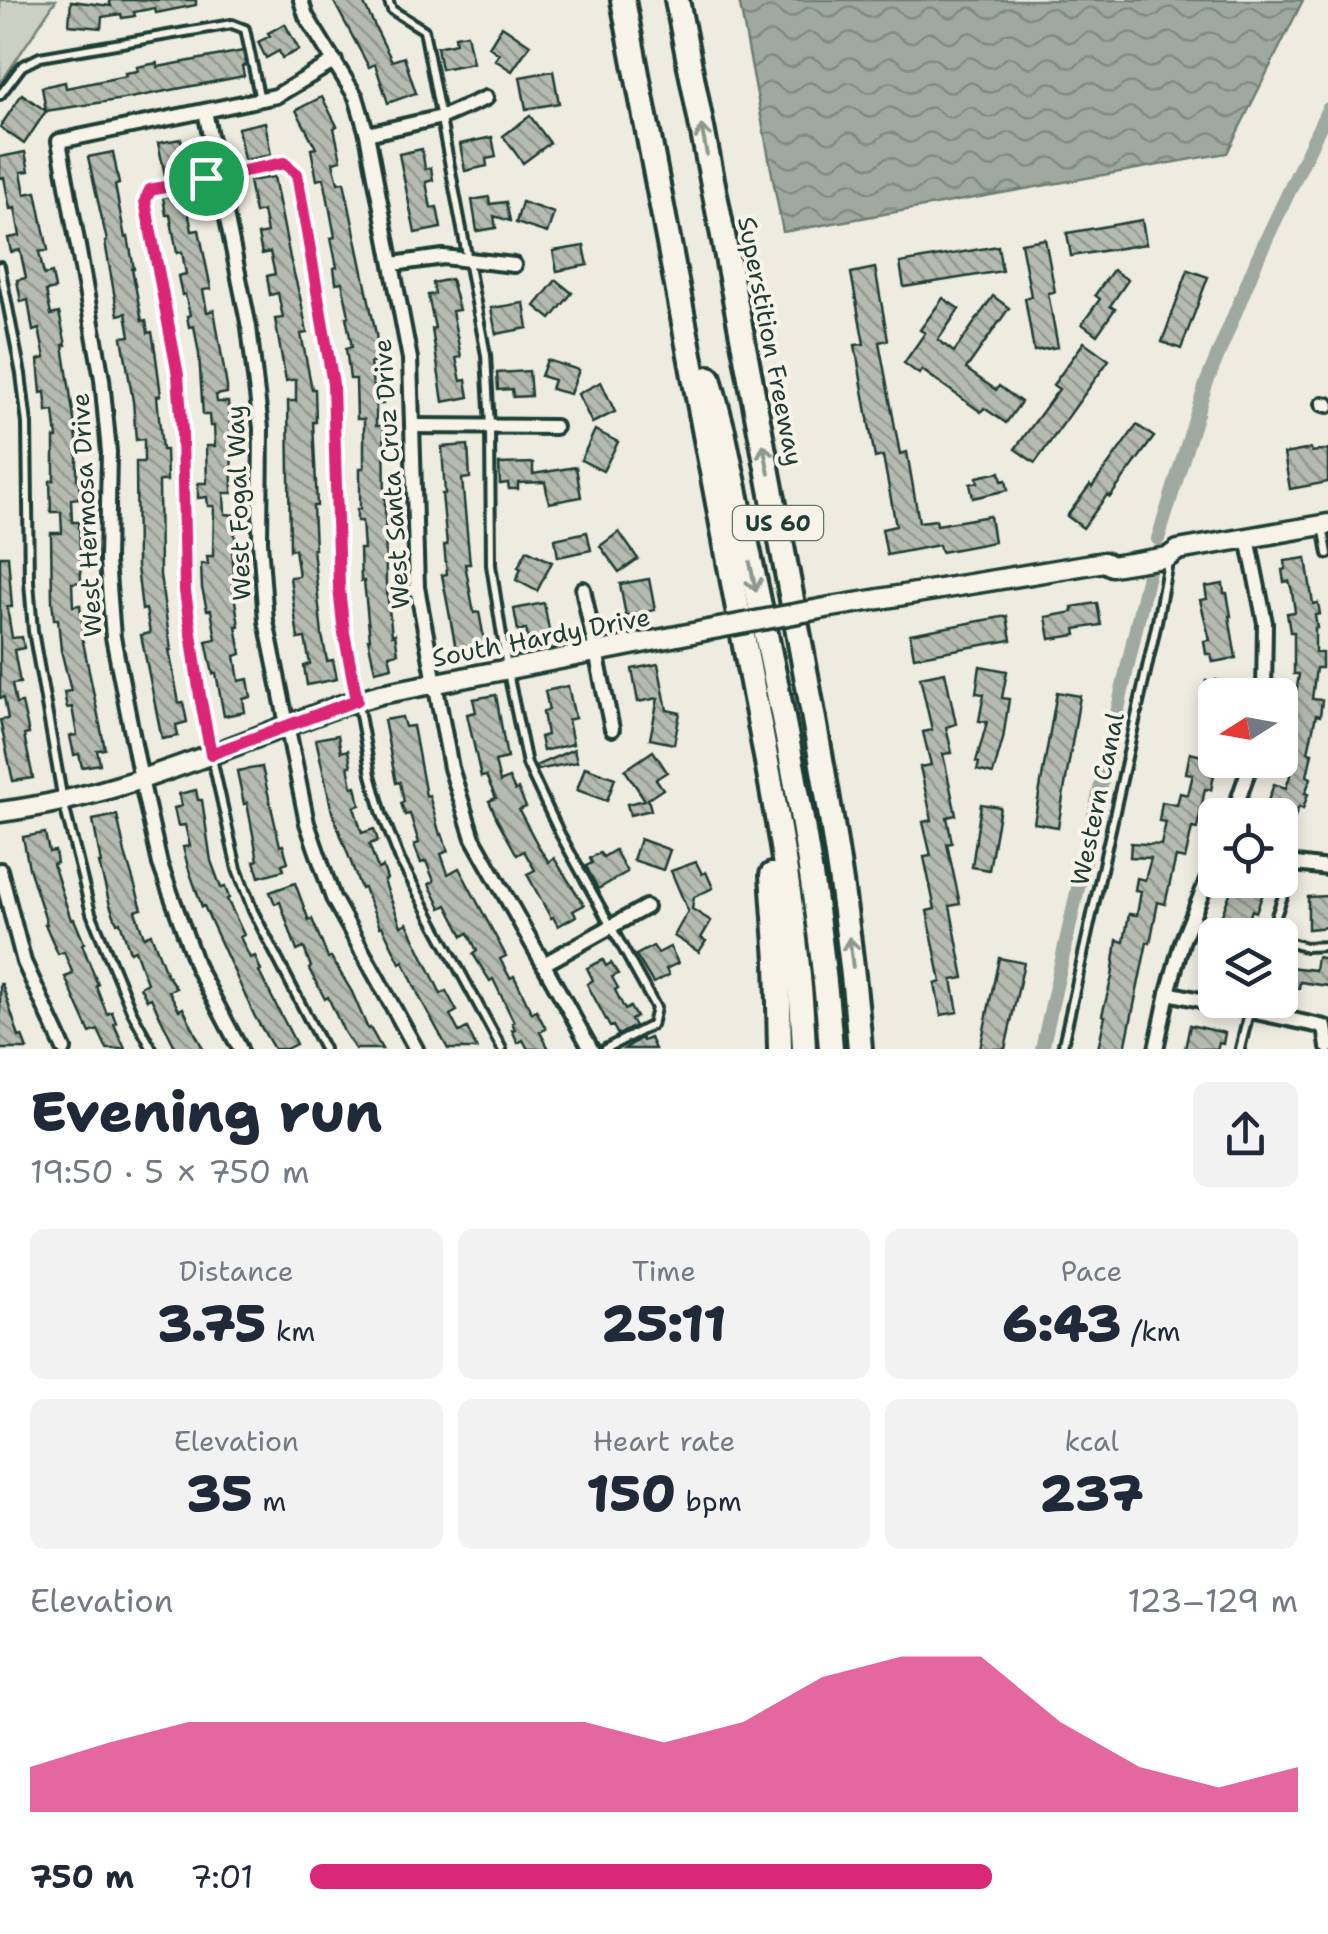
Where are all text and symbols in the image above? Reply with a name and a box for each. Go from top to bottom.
one-way arrow [694,125,713,157]
pin [164,136,249,221]
icon: arrive [179,151,234,206]
street label: Superstition Freeway [730,213,812,469]
street label: West Santa Cruz Drive [365,338,417,610]
street label: West Hermosa Drive [63,392,109,638]
street label: West Fogal Way [218,405,258,601]
one-way arrow [756,444,775,476]
road number: US 60 [733,506,823,540]
one-way arrow [745,560,764,592]
street label: South Hardy Drive [429,599,653,675]
north arrow [1198,678,1298,778]
map controls [1198,678,1298,1018]
street label: Western Canal [1062,709,1132,889]
button: locate [1198,798,1298,898]
button: layers [1198,918,1298,1018]
one-way arrow [841,936,859,969]
text: Evening run [30,1075,382,1149]
button: share [1193,1082,1298,1187]
text: 19:50 · 5 × 750 m [30,1150,310,1193]
text: Distance [179,1252,294,1290]
text: Time [632,1252,696,1290]
text: Pace [1061,1252,1122,1290]
text: 3.75 [157,1290,266,1357]
text: 25:11 [602,1290,726,1357]
text: 6:43 [1003,1290,1121,1357]
text: km [266,1312,315,1350]
text: /km [1121,1312,1181,1350]
text: Elevation [174,1422,299,1460]
text: Heart rate [593,1422,735,1460]
text: kcal [1064,1422,1119,1460]
text: 35 [186,1460,253,1527]
text: 150 [586,1460,676,1527]
text: 237 [1040,1460,1143,1527]
text: m [253,1482,286,1520]
text: bpm [676,1482,742,1520]
text: Elevation [30,1579,173,1622]
text: 123–129 m [1127,1579,1298,1622]
text: 750 m [30,1855,134,1898]
text: 7:01 [190,1855,254,1898]

